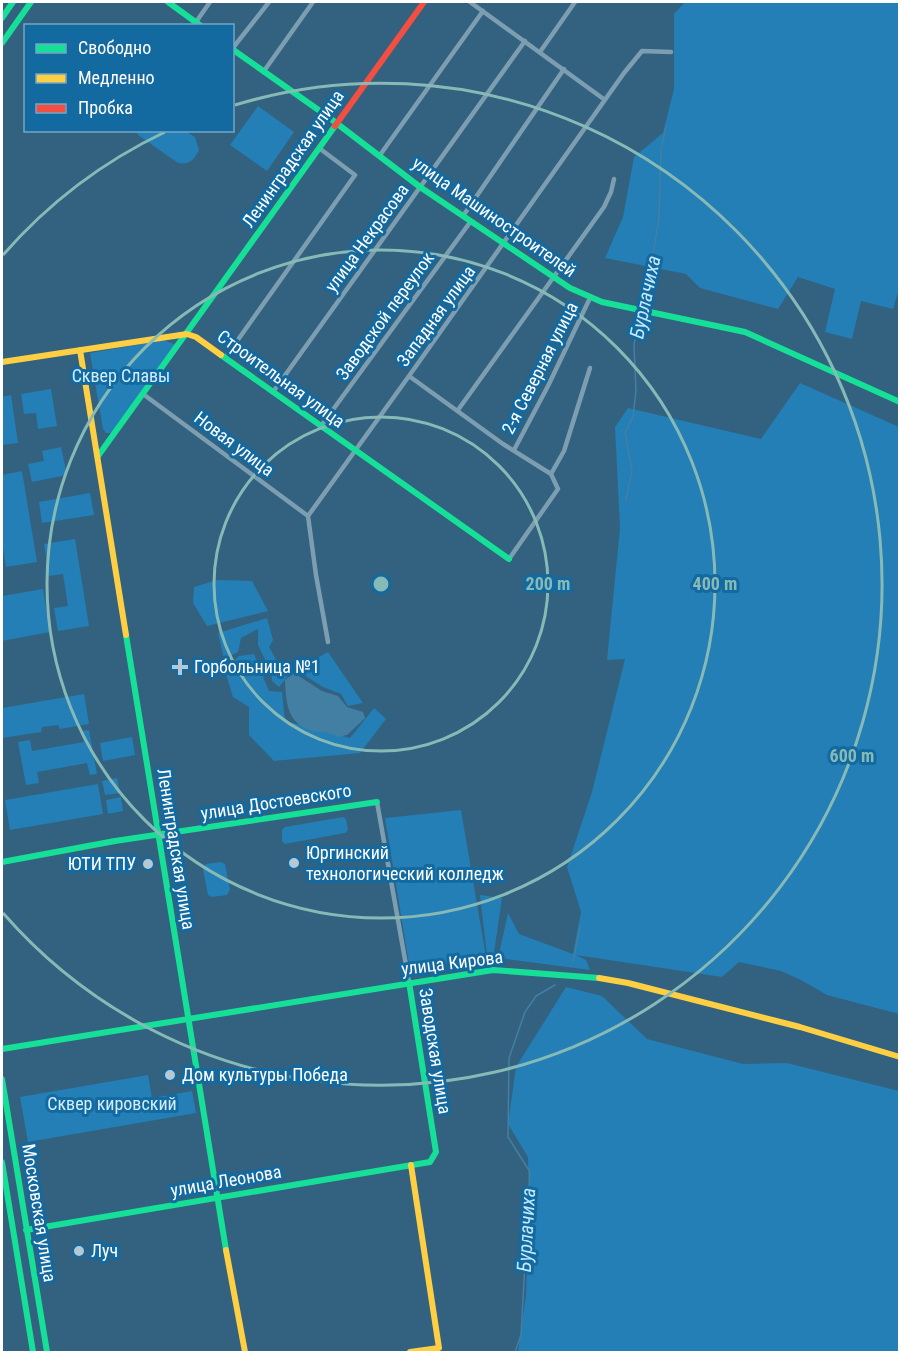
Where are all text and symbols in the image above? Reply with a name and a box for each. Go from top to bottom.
legend [24,24,234,132]
text: Свободно [78,37,151,58]
text: Медленно [78,67,155,88]
street label: Ленинградская улица [237,86,348,231]
text: Пробка [78,97,133,118]
street label: улица Машиностроителей [408,152,580,281]
street label: улица Некрасова [320,180,413,296]
street label: Заводской переулок [331,247,438,384]
water label: Бурлачиха [624,253,666,341]
street label: Западная улица [392,261,479,370]
street label: 2-я Северная улица [497,298,582,437]
street label: Строительная улица [214,325,349,432]
park label: Сквер Славы [72,365,170,386]
street label: Новая улица [190,407,278,480]
text: 200 m [526,573,570,594]
text: 400 m [693,573,737,594]
centre of rings [371,574,391,594]
place label: Горбольница №1 [194,656,320,677]
marker: Горбольница №1 [171,658,189,676]
text: 600 m [830,745,874,766]
street label: Ленинградская улица [153,767,200,931]
street label: улица Достоевского [199,779,353,824]
place label: Юргинский технологический колледж [306,842,504,884]
place label: ЮТИ ТПУ [68,853,136,874]
marker: Юргинский технологический колледж [287,856,301,870]
marker: ЮТИ ТПУ [141,857,155,871]
street label: улица Кирова [400,946,504,979]
street label: Заводская улица [415,987,456,1115]
place label: Дом культуры Победа [182,1064,348,1085]
marker: Дом культуры Победа [163,1068,177,1082]
park label: Сквер кировский [47,1093,177,1114]
street label: Московская улица [18,1142,61,1283]
street label: улица Леонова [169,1160,283,1201]
water label: Бурлачиха [512,1187,540,1273]
place label: Луч [91,1240,118,1261]
marker: Луч [72,1244,86,1258]

